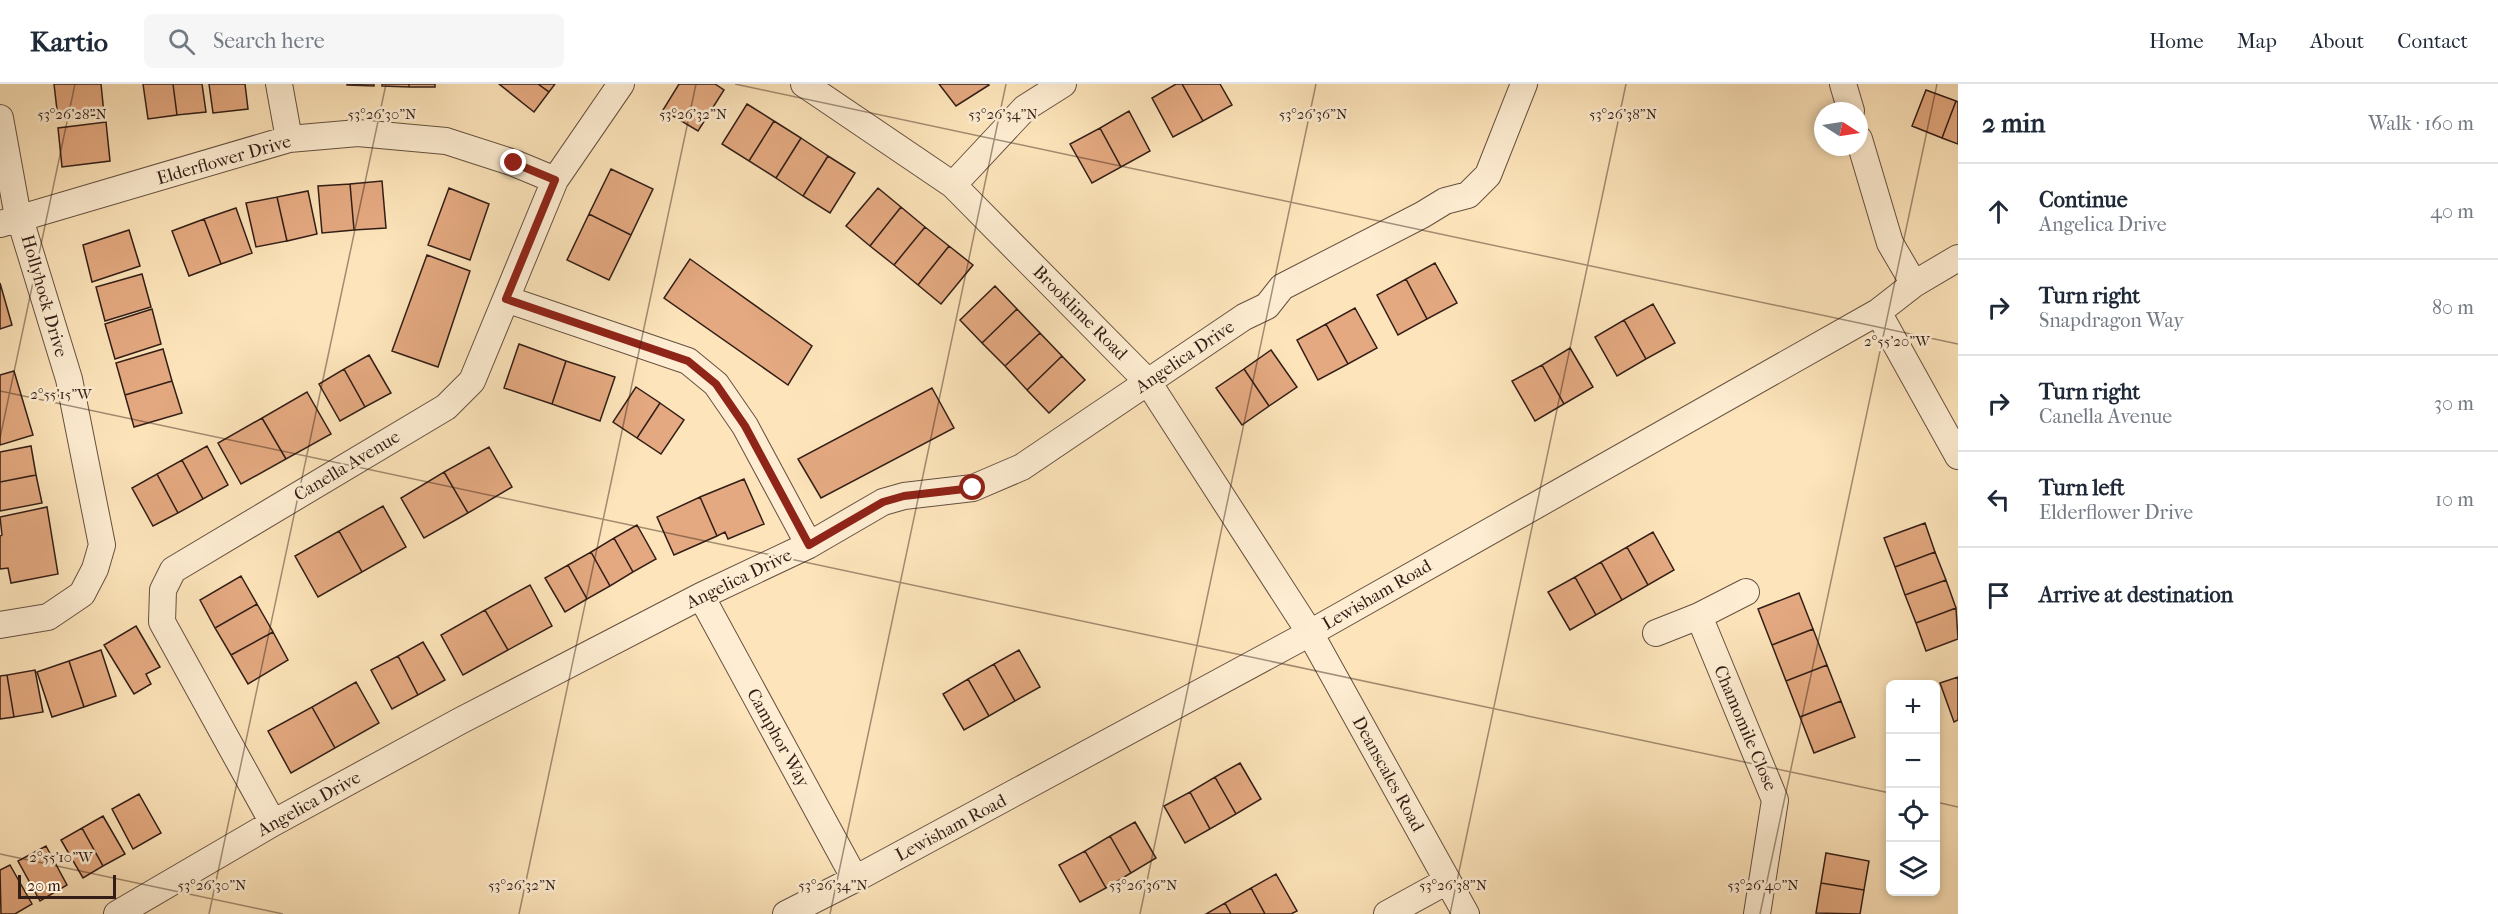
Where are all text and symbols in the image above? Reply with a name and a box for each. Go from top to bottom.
search box [144,14,564,68]
text: Kartio [30,25,108,58]
icon: search [165,25,198,58]
text: Search here [213,28,325,54]
text: Home [2149,29,2204,53]
text: Map [2237,29,2277,53]
text: About [2310,29,2364,53]
text: Contact [2397,29,2468,53]
north arrow [1814,102,1868,156]
text: 53°26'28"N [37,105,107,123]
text: 53°26'30"N [348,105,417,123]
text: 53°26'32"N [659,105,728,123]
text: 53°26'34"N [968,105,1038,123]
text: 53°26'36"N [1279,105,1348,123]
text: 53°26'38"N [1589,105,1658,123]
text: 2 min [1982,108,2045,139]
text: Walk · 160 m [2368,112,2474,135]
street label: Elderflower Drive [154,131,294,189]
route end [500,149,526,175]
text: Continue [2039,187,2128,213]
icon: ahead [1982,195,2015,228]
text: 40 m [2430,200,2474,223]
text: Angelica Drive [2039,213,2167,236]
street label: Hollyhock Drive [17,232,72,360]
street label: Brooklime Road [1028,261,1132,365]
text: Turn right [2039,283,2140,309]
icon: right [1982,291,2015,324]
text: 80 m [2432,296,2474,319]
text: Snapdragon Way [2039,309,2184,332]
street label: Angelica Drive [1131,316,1239,398]
text: 2°55'20"W [1864,332,1931,350]
text: Turn right [2039,379,2140,405]
text: 2°55'15"W [30,385,93,403]
icon: right [1982,387,2015,420]
text: 30 m [2434,392,2474,415]
text: Canella Avenue [2039,405,2172,428]
street label: Canella Avenue [290,426,404,506]
route start [959,474,985,500]
text: Turn left [2039,475,2125,501]
icon: left [1982,483,2015,516]
text: 10 m [2435,488,2474,511]
text: Elderflower Drive [2039,501,2193,524]
street label: Angelica Drive [682,544,795,614]
street label: Lewisham Road [1319,555,1435,635]
icon: arrive [1982,579,2015,612]
text: Arrive at destination [2039,582,2233,608]
street label: Chamomile Close [1709,662,1781,794]
map controls [1886,680,1940,896]
button: + [1886,680,1940,734]
street label: Camphor Way [742,685,814,792]
street label: Deanscales Road [1348,713,1428,836]
button: − [1886,734,1940,788]
street label: Angelica Drive [253,767,364,842]
button: locate [1886,788,1940,842]
street label: Lewisham Road [892,790,1010,866]
button: layers [1886,842,1940,896]
text: 2°55'10"W [29,848,94,866]
scale bar [18,872,116,900]
text: 20 m [27,876,61,895]
text: 53°26'30"N [178,876,247,894]
text: 53°26'32"N [488,876,557,894]
text: 53°26'34"N [798,876,868,894]
text: 53°26'36"N [1109,876,1178,894]
text: 53°26'38"N [1419,876,1488,894]
text: 53°26'40"N [1727,876,1799,894]

